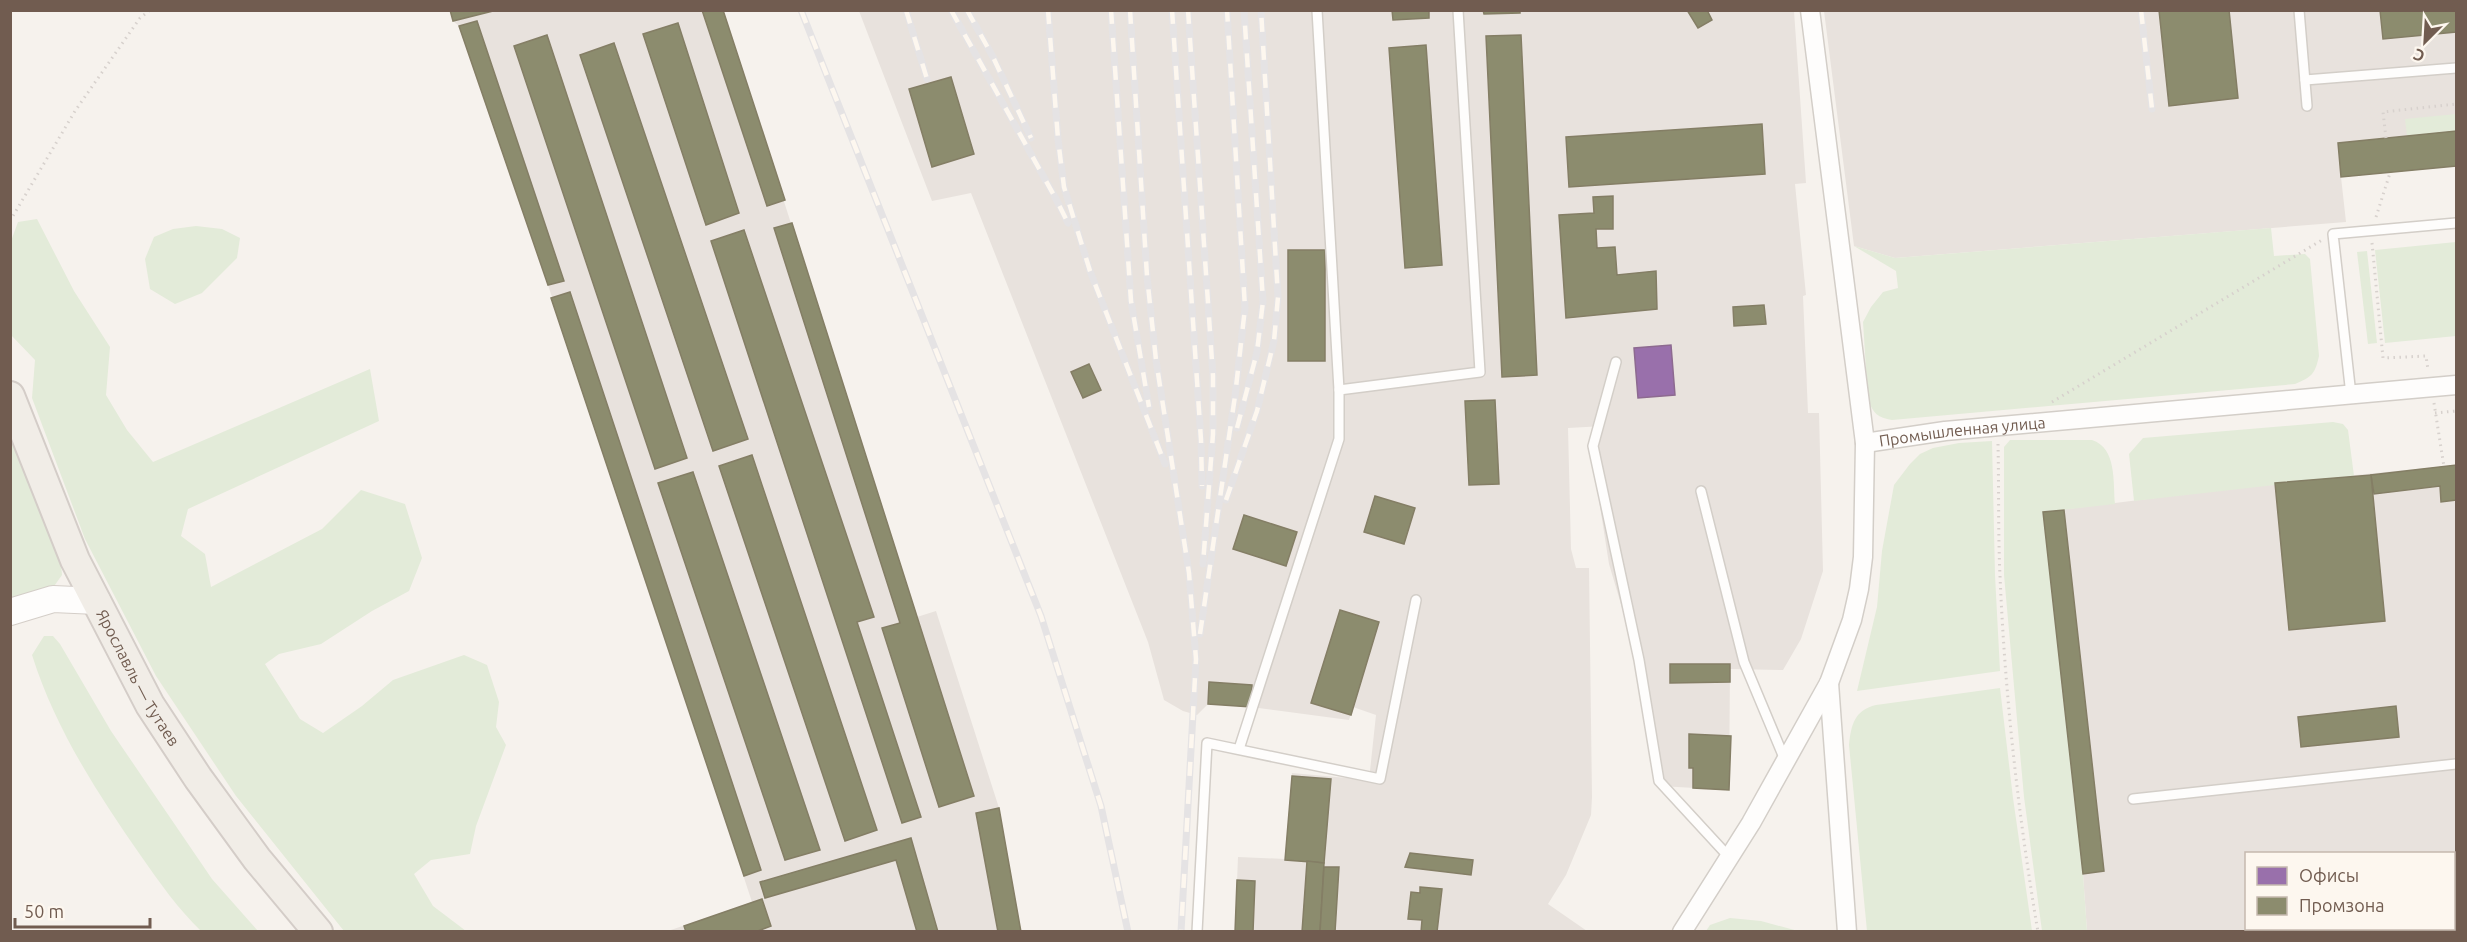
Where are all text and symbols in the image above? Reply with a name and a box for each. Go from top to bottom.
north arrow [2395,12,2455,72]
text: С [2411,45,2427,66]
street label: Промышленная улица [1878,413,2046,450]
street label: Ярославль — Тутаев [93,606,183,749]
legend [2245,852,2455,930]
text: Офисы [2299,865,2359,885]
scale bar [15,891,150,929]
text: Промзона [2299,895,2384,915]
text: 50 m [24,901,64,921]

